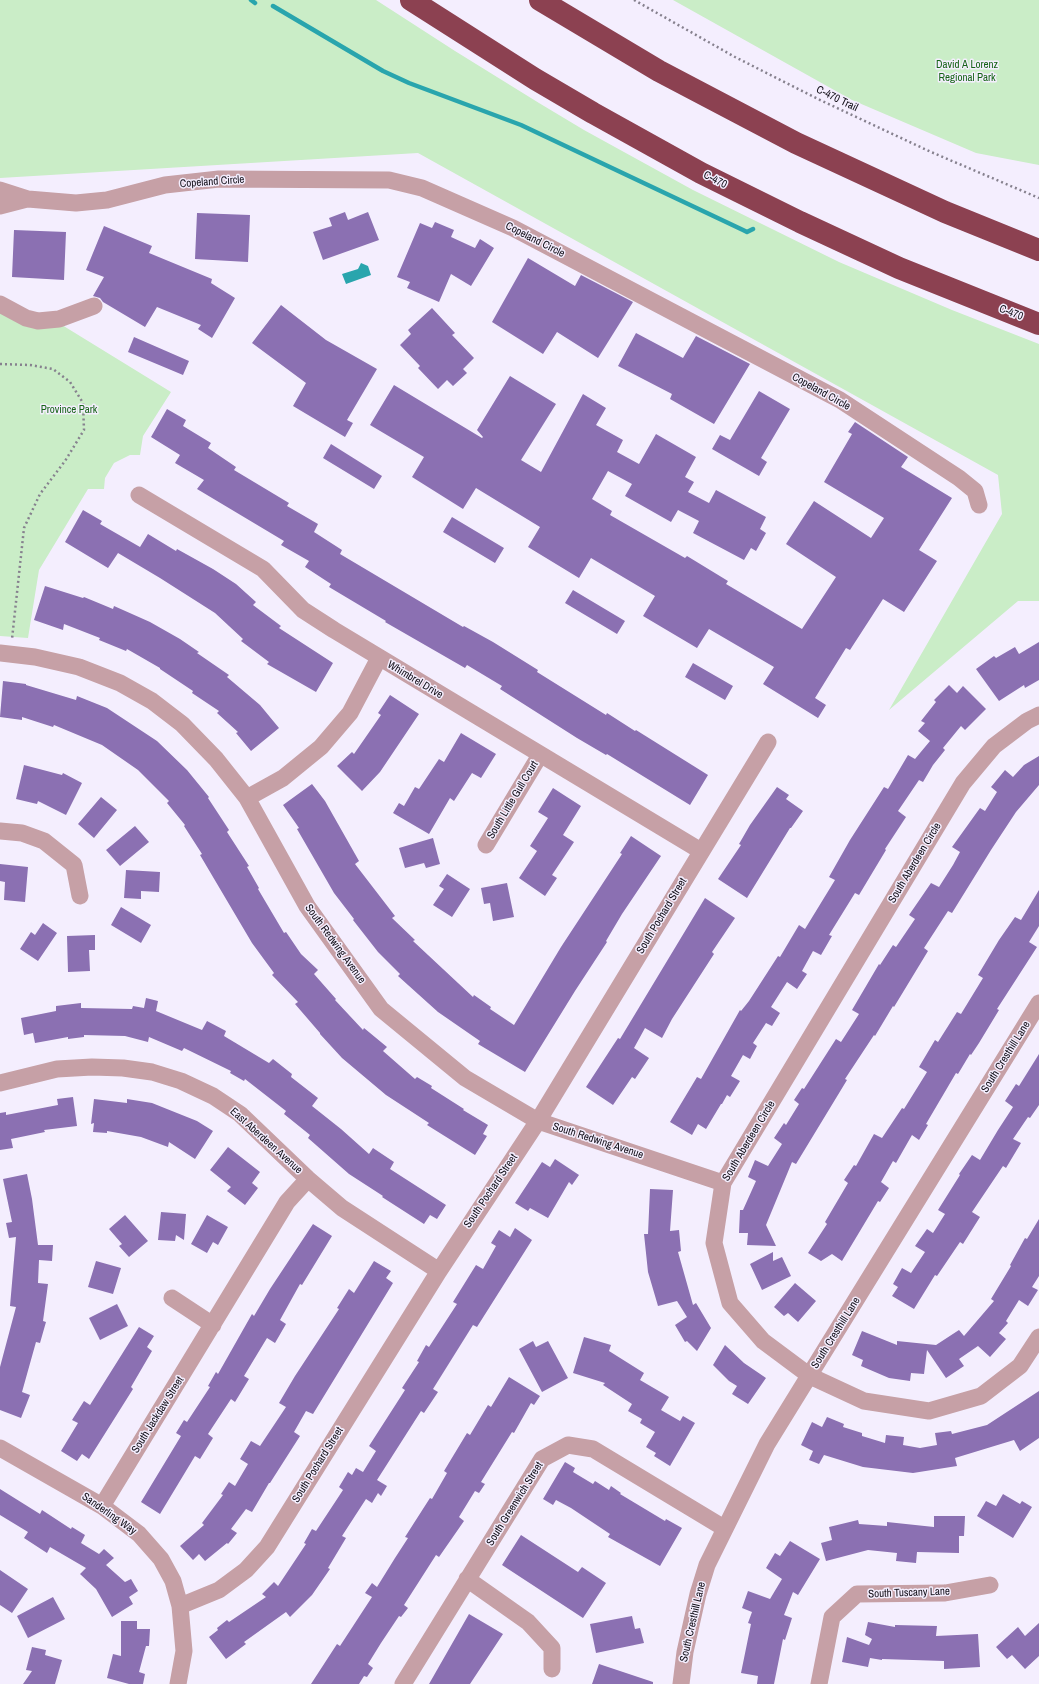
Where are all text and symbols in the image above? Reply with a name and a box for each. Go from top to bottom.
park label: David A Lorenz Regional Park [936,58,998,84]
street label: C-470 Trail [814,83,860,115]
street label: C-470 [701,169,729,191]
street label: Copeland Circle [179,173,245,191]
street label: Copeland Circle [503,219,567,261]
street label: C-470 [997,302,1025,324]
street label: Copeland Circle [790,371,852,413]
park label: Province Park [41,403,97,417]
street label: Whimbrel Drive [385,658,445,702]
street label: South Little Gull Court [484,759,542,841]
street label: South Aberdeen Circle [886,820,944,906]
street label: South Pochard Street [634,876,690,956]
street label: South Redwing Avenue [302,902,368,986]
street label: South Cresthill Lane [979,1019,1033,1095]
street label: South Aberdeen Circle [720,1098,778,1184]
street label: East Aberdeen Avenue [227,1105,305,1177]
street label: South Redwing Avenue [551,1120,645,1162]
street label: South Pochard Street [461,1152,521,1230]
street label: South Cresthill Lane [809,1295,863,1371]
street label: South Jackdaw Street [129,1374,187,1456]
street label: South Pochard Street [290,1425,346,1505]
street label: South Greenwich Street [484,1460,546,1548]
street label: Sanderling Way [79,1490,139,1538]
street label: South Cresthill Lane [677,1581,709,1663]
street label: South Tuscany Lane [868,1585,950,1601]

